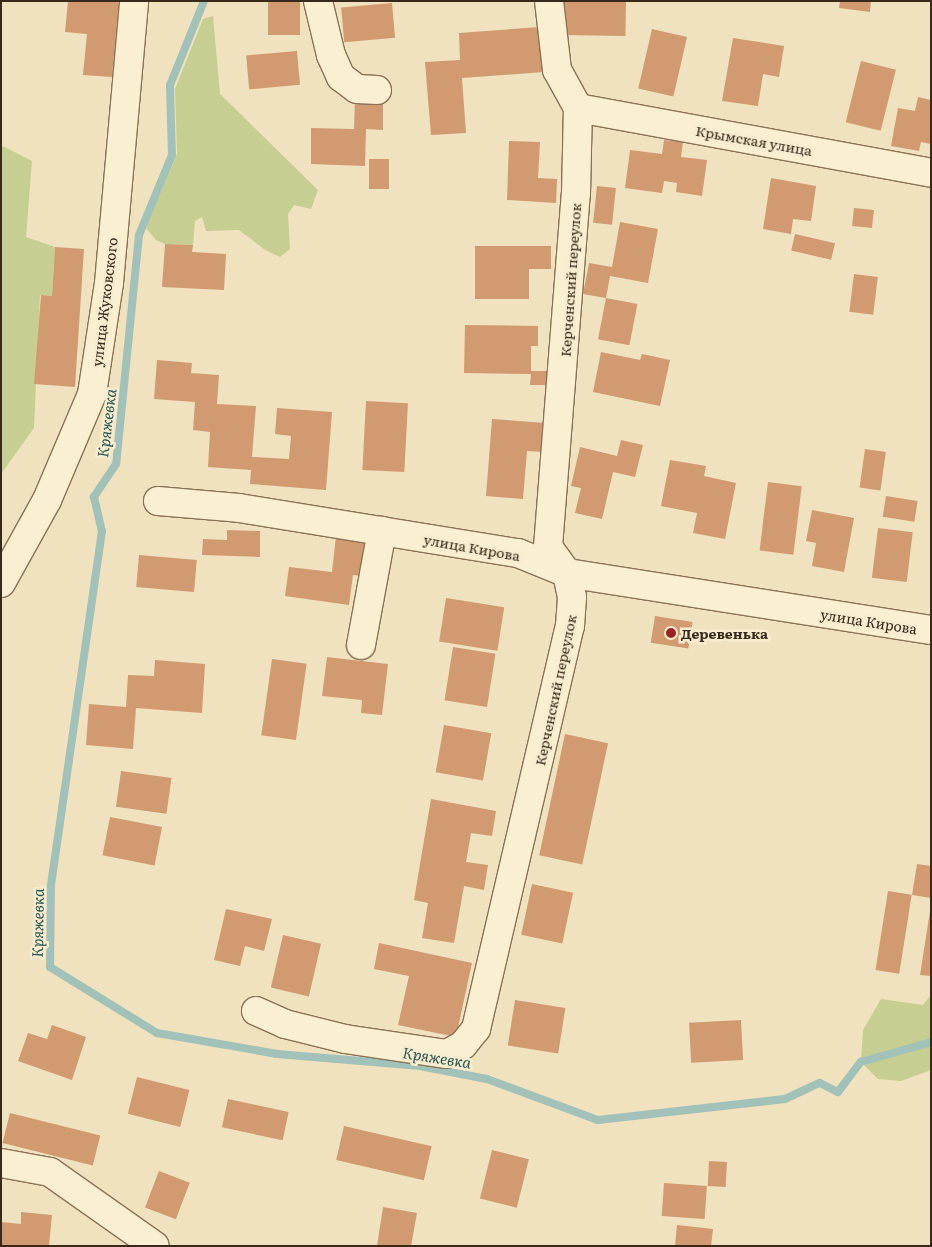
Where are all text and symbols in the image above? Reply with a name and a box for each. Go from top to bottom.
street label: Крымская улица [694,121,814,159]
street label: Керченский переулок [556,203,584,357]
street label: улица Жуковского [88,236,120,368]
water label: Кряжевка [93,388,119,458]
street label: улица Кирова [422,530,522,564]
street label: улица Кирова [819,605,919,637]
street label: Керченский переулок [531,613,579,767]
place label: Деревенька [681,625,768,641]
marker: Деревенька [665,627,677,639]
water label: Кряжевка [27,888,47,958]
water label: Кряжевка [401,1043,473,1071]

